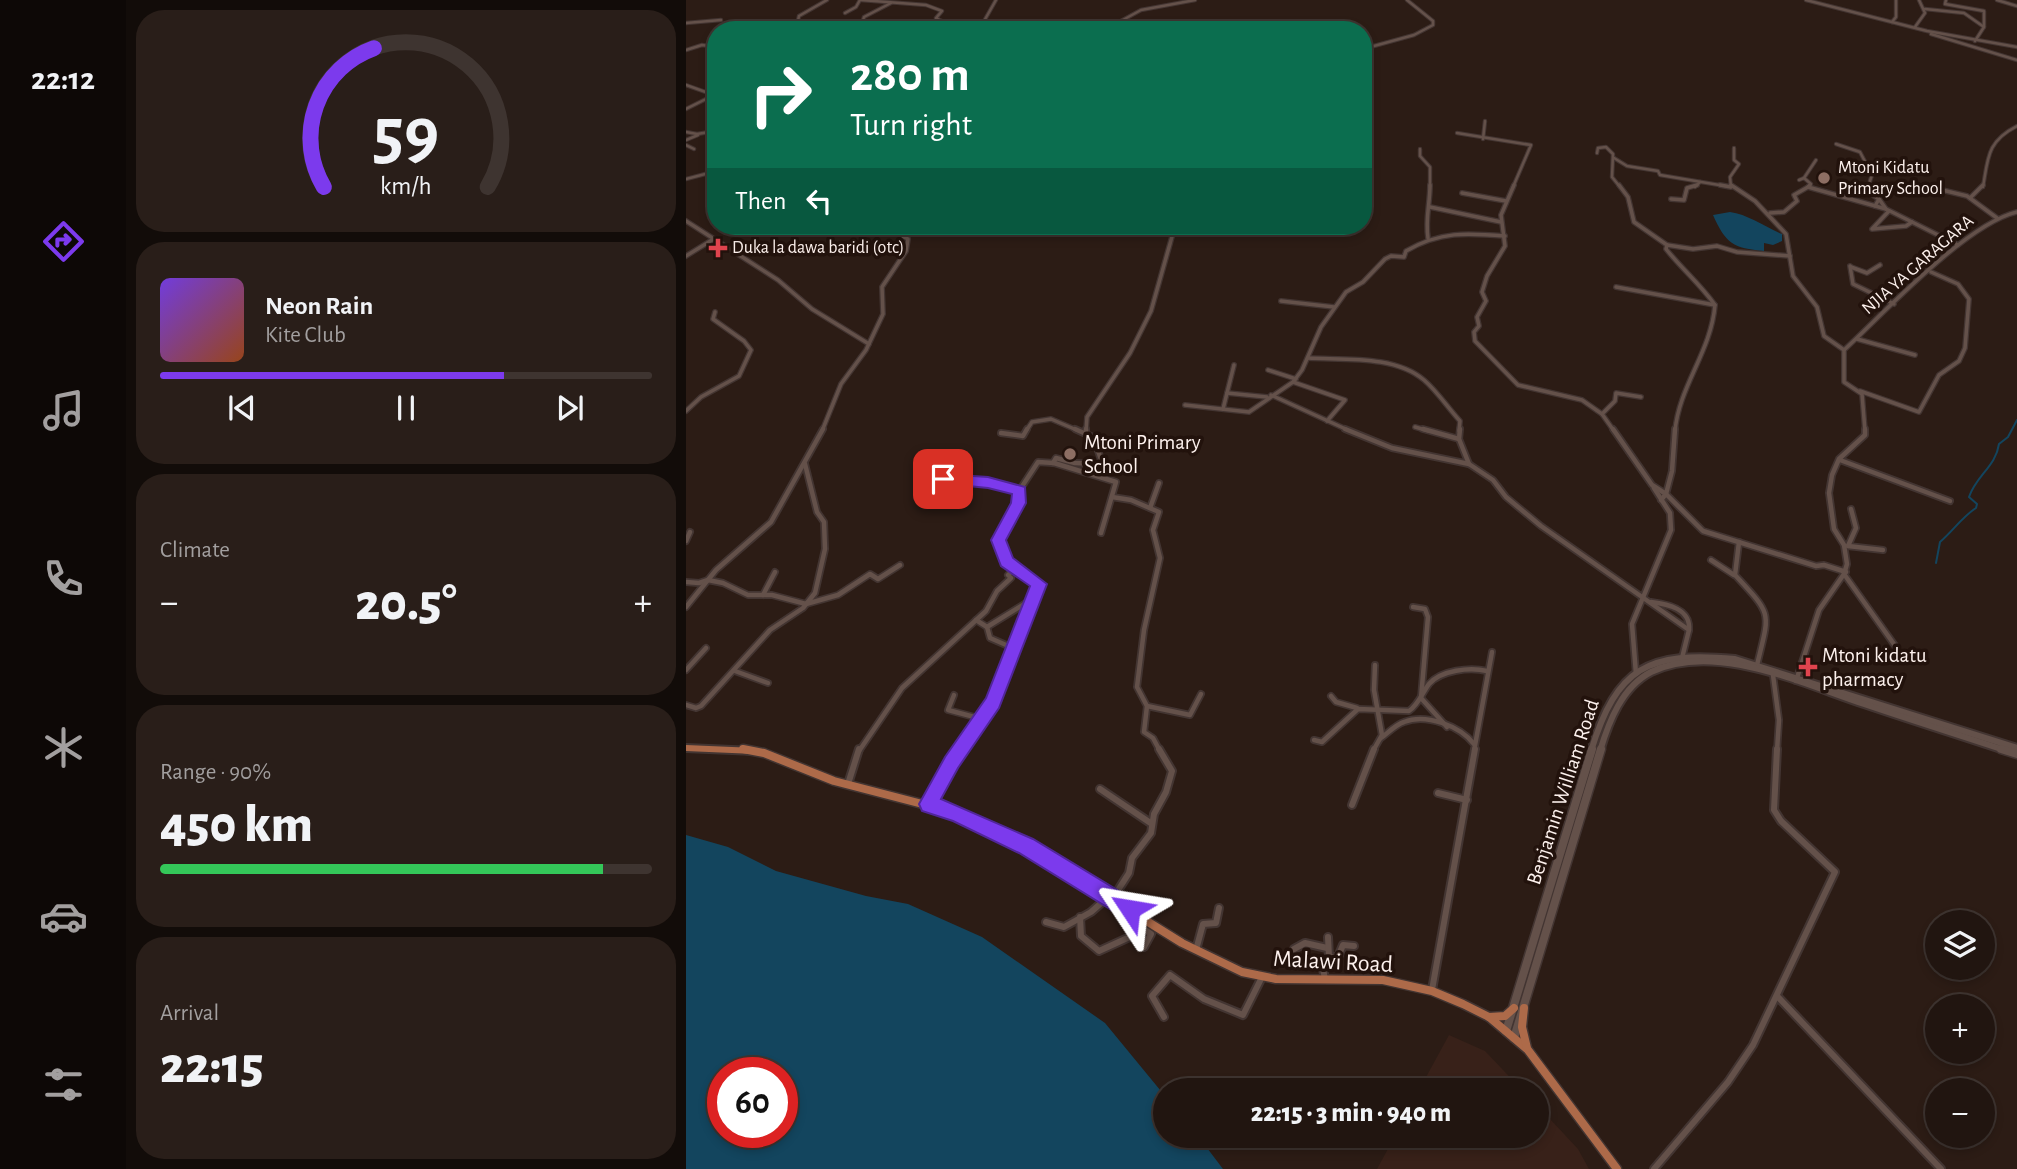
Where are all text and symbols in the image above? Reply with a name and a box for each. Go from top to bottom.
icon: right [735,49,826,140]
text: 280 m [850,51,970,100]
text: 22:12 [31,63,95,95]
text: 59 [373,99,439,172]
text: Turn right [850,109,972,141]
place label: Mtoni Kidatu Primary School [1838,159,1943,198]
marker: Mtoni Kidatu Primary School [1816,170,1832,186]
text: km/h [380,174,432,199]
icon: left [800,182,838,220]
text: Then [735,188,786,214]
street label: NJIA YA GARAGARA [1859,212,1978,318]
icon: directions [39,217,88,266]
place label: Duka la dawa baridi (otc) [732,239,904,257]
marker: Duka la dawa baridi (otc) [710,240,726,256]
text: Neon Rain [265,293,373,319]
text: Kite Club [265,324,346,347]
icon: music [39,386,88,435]
icon: previous [223,389,261,427]
icon: pause [387,389,425,427]
icon: next [551,389,589,427]
place label: Mtoni Primary School [1084,432,1201,477]
marker: Mtoni Primary School [1062,446,1078,462]
pin [913,449,973,509]
icon: arrive [924,460,962,498]
text: Climate [160,539,230,562]
icon: phone [39,554,88,603]
text: 20.5° [355,577,457,629]
text: − [160,584,178,622]
text: + [634,584,652,622]
place label: Mtoni kidatu pharmacy [1822,645,1927,690]
marker: Mtoni kidatu pharmacy [1800,659,1816,675]
street label: Benjamin William Road [1523,697,1603,887]
icon: climate [39,723,88,772]
text: Range · 90% [160,761,271,784]
text: 450 km [160,799,313,851]
position arrow [1093,872,1167,946]
icon: car [39,892,88,941]
map controls [1925,910,1995,1148]
button: layers [1925,910,1995,980]
street label: Malawi Road [1272,947,1394,977]
button: + [1925,994,1995,1064]
text: Arrival [160,1002,219,1025]
text: 22:15 [160,1040,264,1092]
speed limit sign: 60 [707,1057,798,1148]
icon: filters [39,1060,88,1109]
button: − [1925,1078,1995,1148]
text: 22:15 · 3 min · 940 m [1251,1100,1451,1126]

